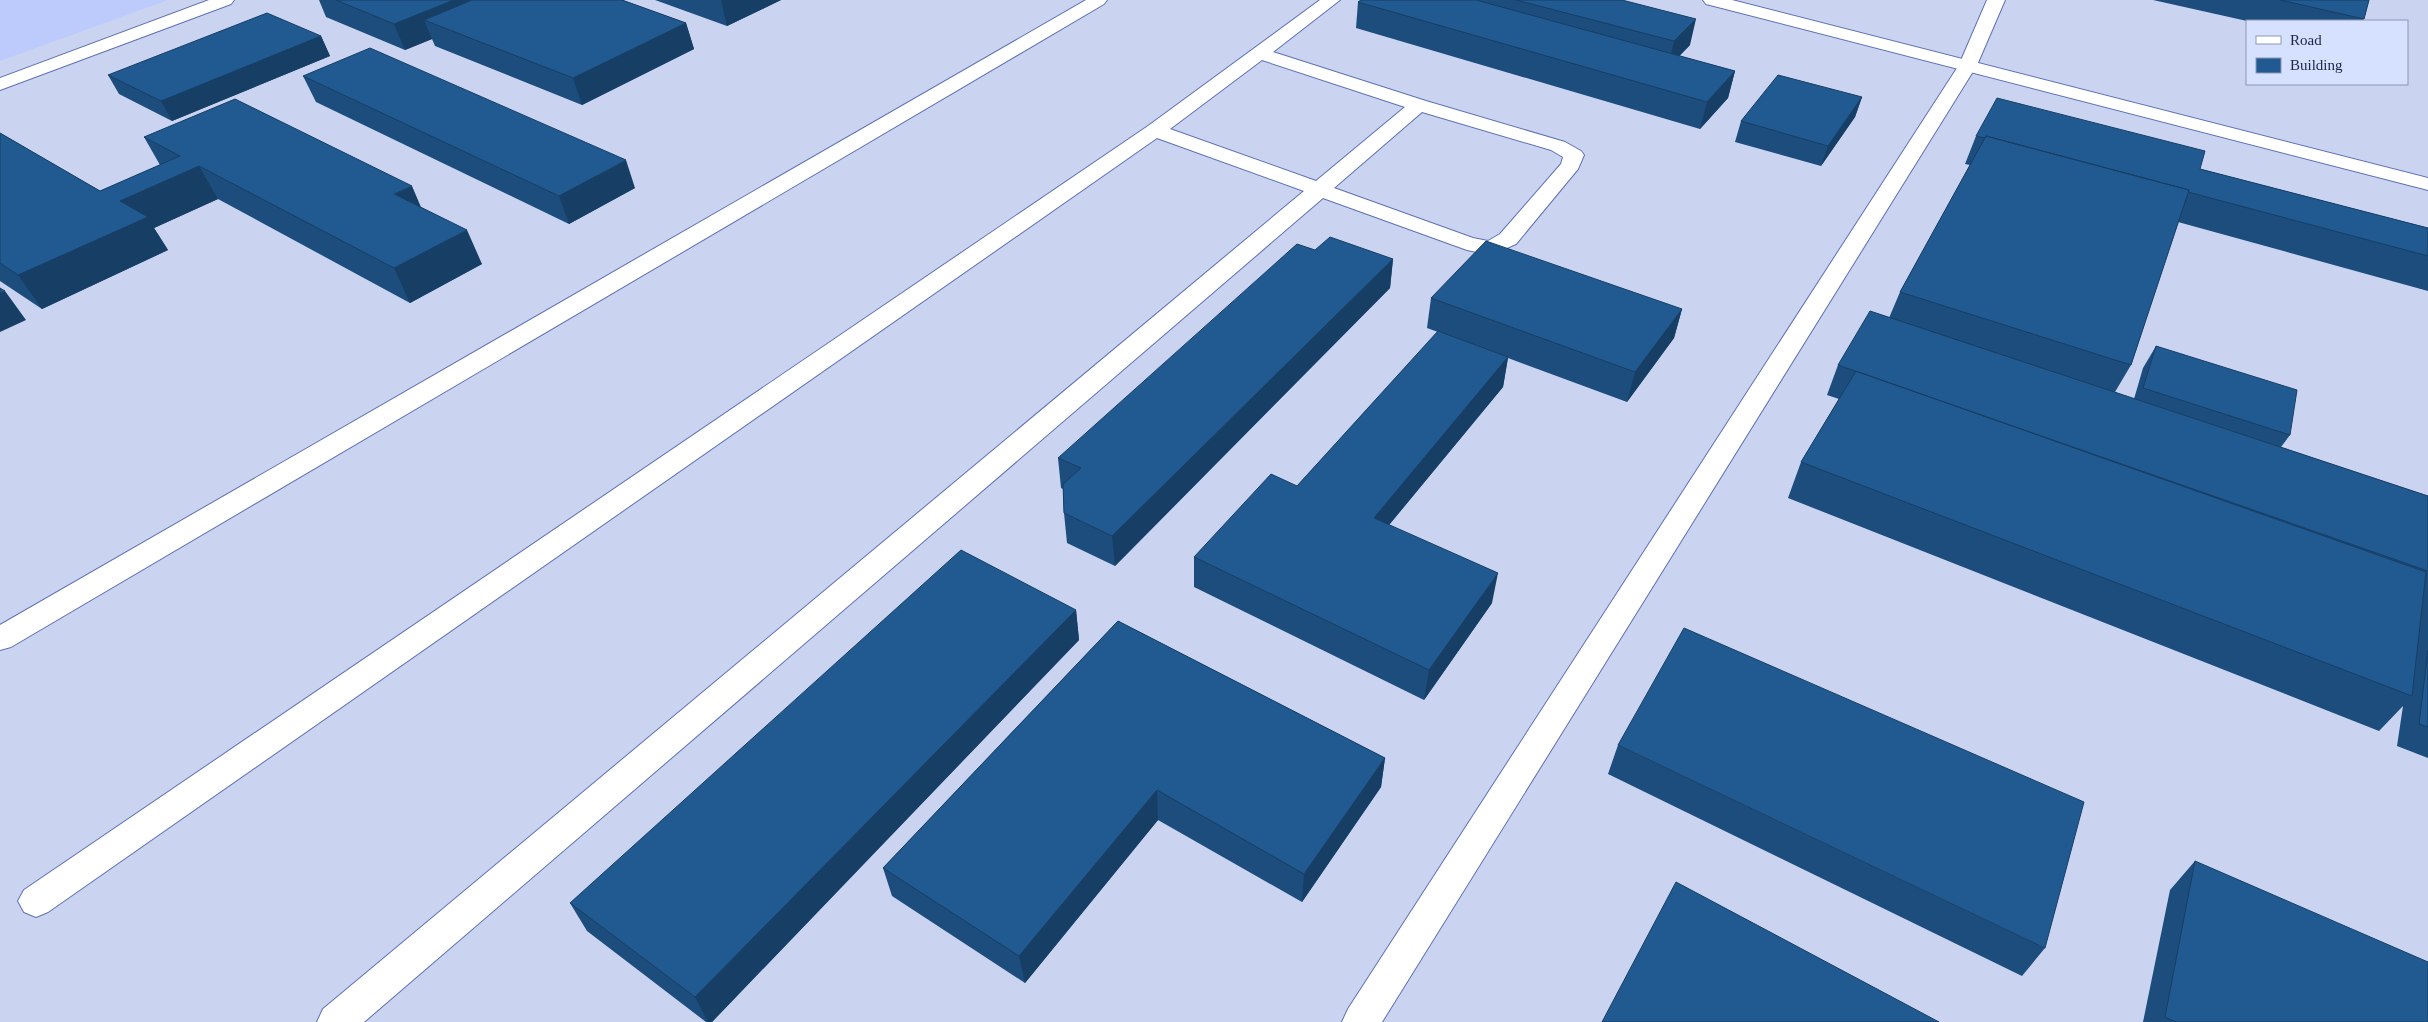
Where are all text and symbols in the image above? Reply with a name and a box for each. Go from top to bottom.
legend [2246,20,2408,85]
text: Road [2290,32,2322,48]
text: Building [2290,57,2343,73]

